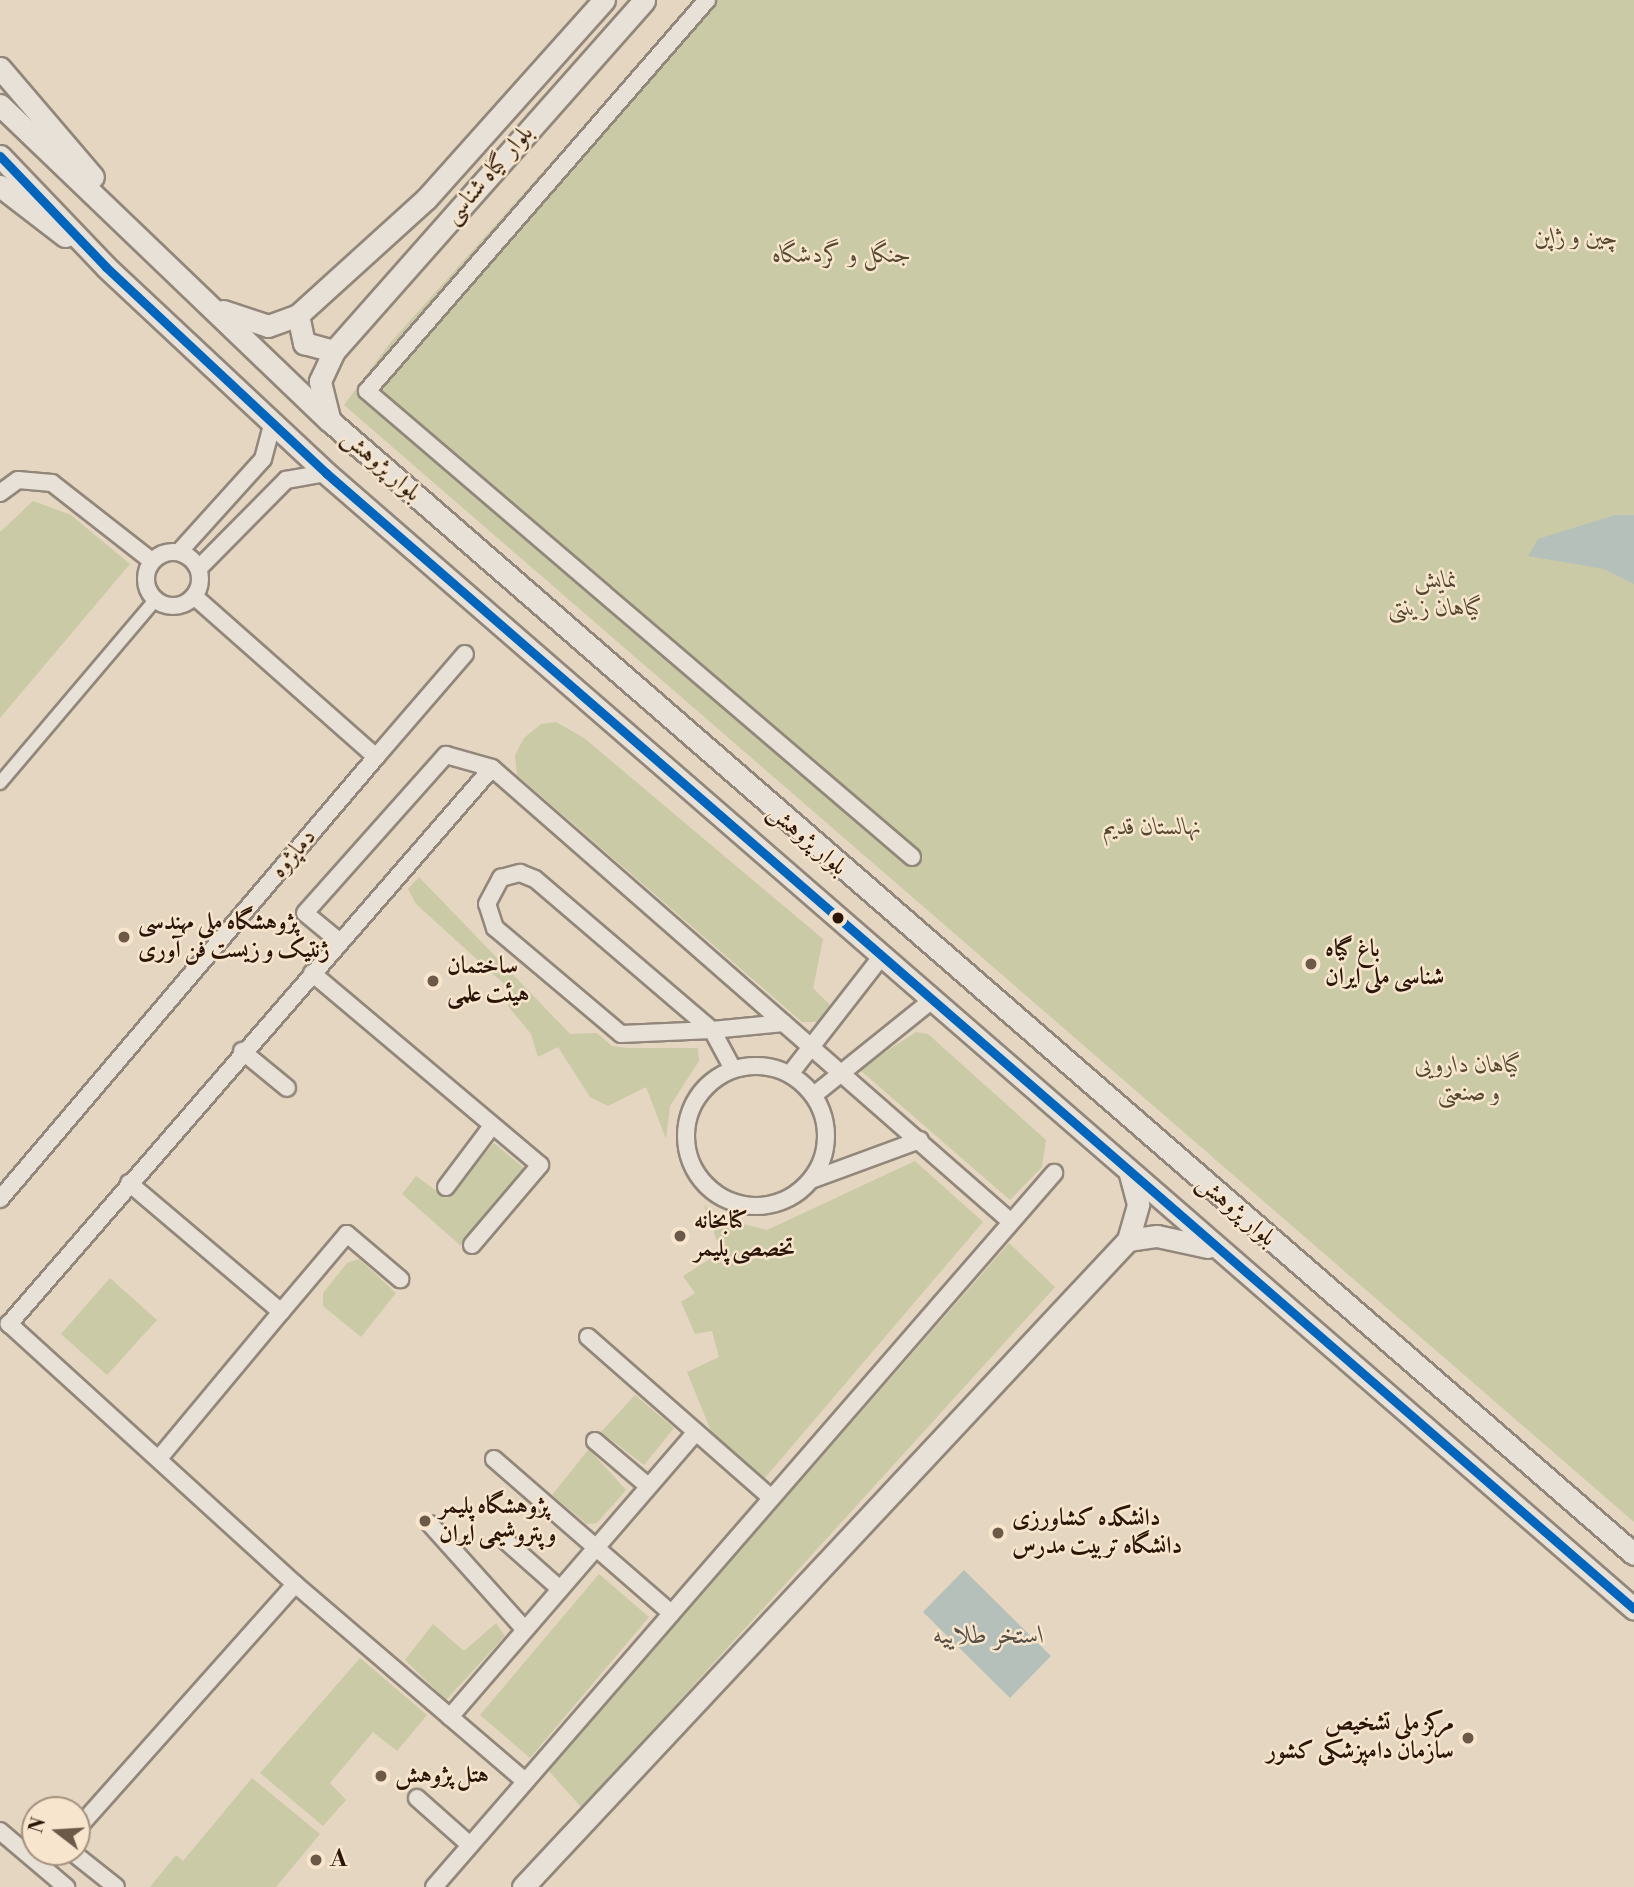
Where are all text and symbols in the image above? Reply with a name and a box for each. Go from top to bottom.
street label: بلوار گیاه شناسی [438,120,540,230]
park label: چین و ژاپن [1534,224,1618,252]
park label: جنگل و گردشگاه [773,242,911,270]
street label: بلوار پژوهش [335,424,427,508]
park label: نمایش گیاهان زینتی [1388,567,1484,623]
street label: بلوار پژوهش [761,798,853,882]
park label: نهالستان قدیم [1103,814,1201,842]
street label: دماپژوه [265,823,323,885]
place label: پژوهشگاه ملی مهندسی ژنتیک و زیست فن آوری [138,909,330,965]
unlabelled marker [831,911,845,925]
marker: پژوهشگاه ملی مهندسی ژنتیک و زیست فن آوری [116,929,132,945]
place label: باغ گیاه‌ شناسی ملی ایران [1325,936,1444,992]
place label: ساختمان هیئت علمی [447,953,529,1009]
marker: باغ گیاه‌ شناسی ملی ایران [1303,956,1319,972]
marker: ساختمان هیئت علمی [425,973,441,989]
park label: گیاهان دارویی و صنعتی [1415,1052,1523,1108]
street label: بلوار پژوهش [1190,1169,1282,1253]
place label: کتابخانه تخصصی پلیمر [694,1208,795,1264]
marker: کتابخانه تخصصی پلیمر [672,1228,688,1244]
place label: پژوهشگاه پلیمر و پتروشیمی ایران [439,1493,556,1549]
place label: دانشکده کشاورزی دانشگاه تربیت مدرس [1012,1505,1182,1561]
marker: پژوهشگاه پلیمر و پتروشیمی ایران [417,1513,433,1529]
marker: دانشکده کشاورزی دانشگاه تربیت مدرس [990,1525,1006,1541]
water label: استخر طلاییه [933,1620,1045,1652]
place label: مرکز ملی تشخیص سازمان دامپزشکی کشور [1267,1710,1454,1766]
marker: مرکز ملی تشخیص سازمان دامپزشکی کشور [1460,1730,1476,1746]
place label: هتل پژوهش [395,1762,489,1790]
marker: هتل پژوهش [373,1768,389,1784]
north arrow [21,1796,91,1866]
text: N [24,1815,52,1836]
place label: A [330,1846,347,1874]
marker: A [308,1852,324,1868]

